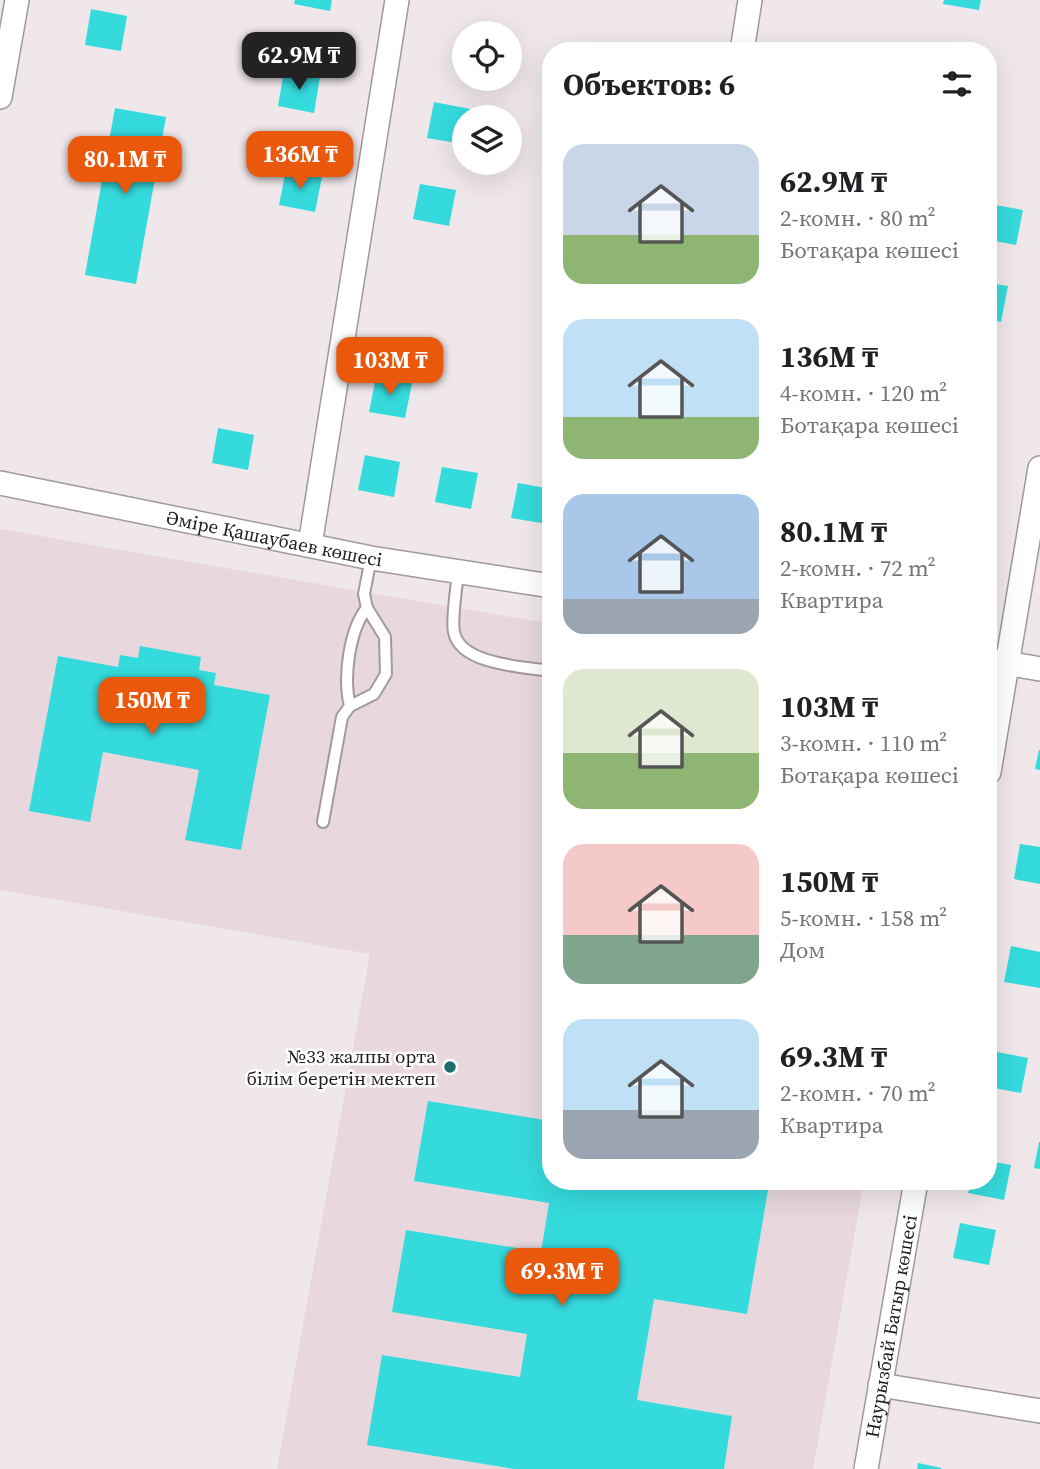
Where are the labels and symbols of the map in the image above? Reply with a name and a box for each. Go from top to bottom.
pin: 62.9M ₸ [234,32,364,92]
pin: 136M ₸ [243,132,357,191]
pin: 80.1M ₸ [60,136,190,196]
pin: 103M ₸ [333,338,447,397]
street label: Әміре Қашаубаев көшесі [164,504,385,573]
pin: 150M ₸ [95,678,209,737]
place label: №33 жалпы орта білім беретін мектеп [247,1043,436,1091]
marker: №33 жалпы орта білім беретін мектеп [442,1059,458,1075]
street label: Наурызбай Батыр көшесі [859,1212,923,1440]
pin: 69.3M ₸ [497,1248,627,1308]

